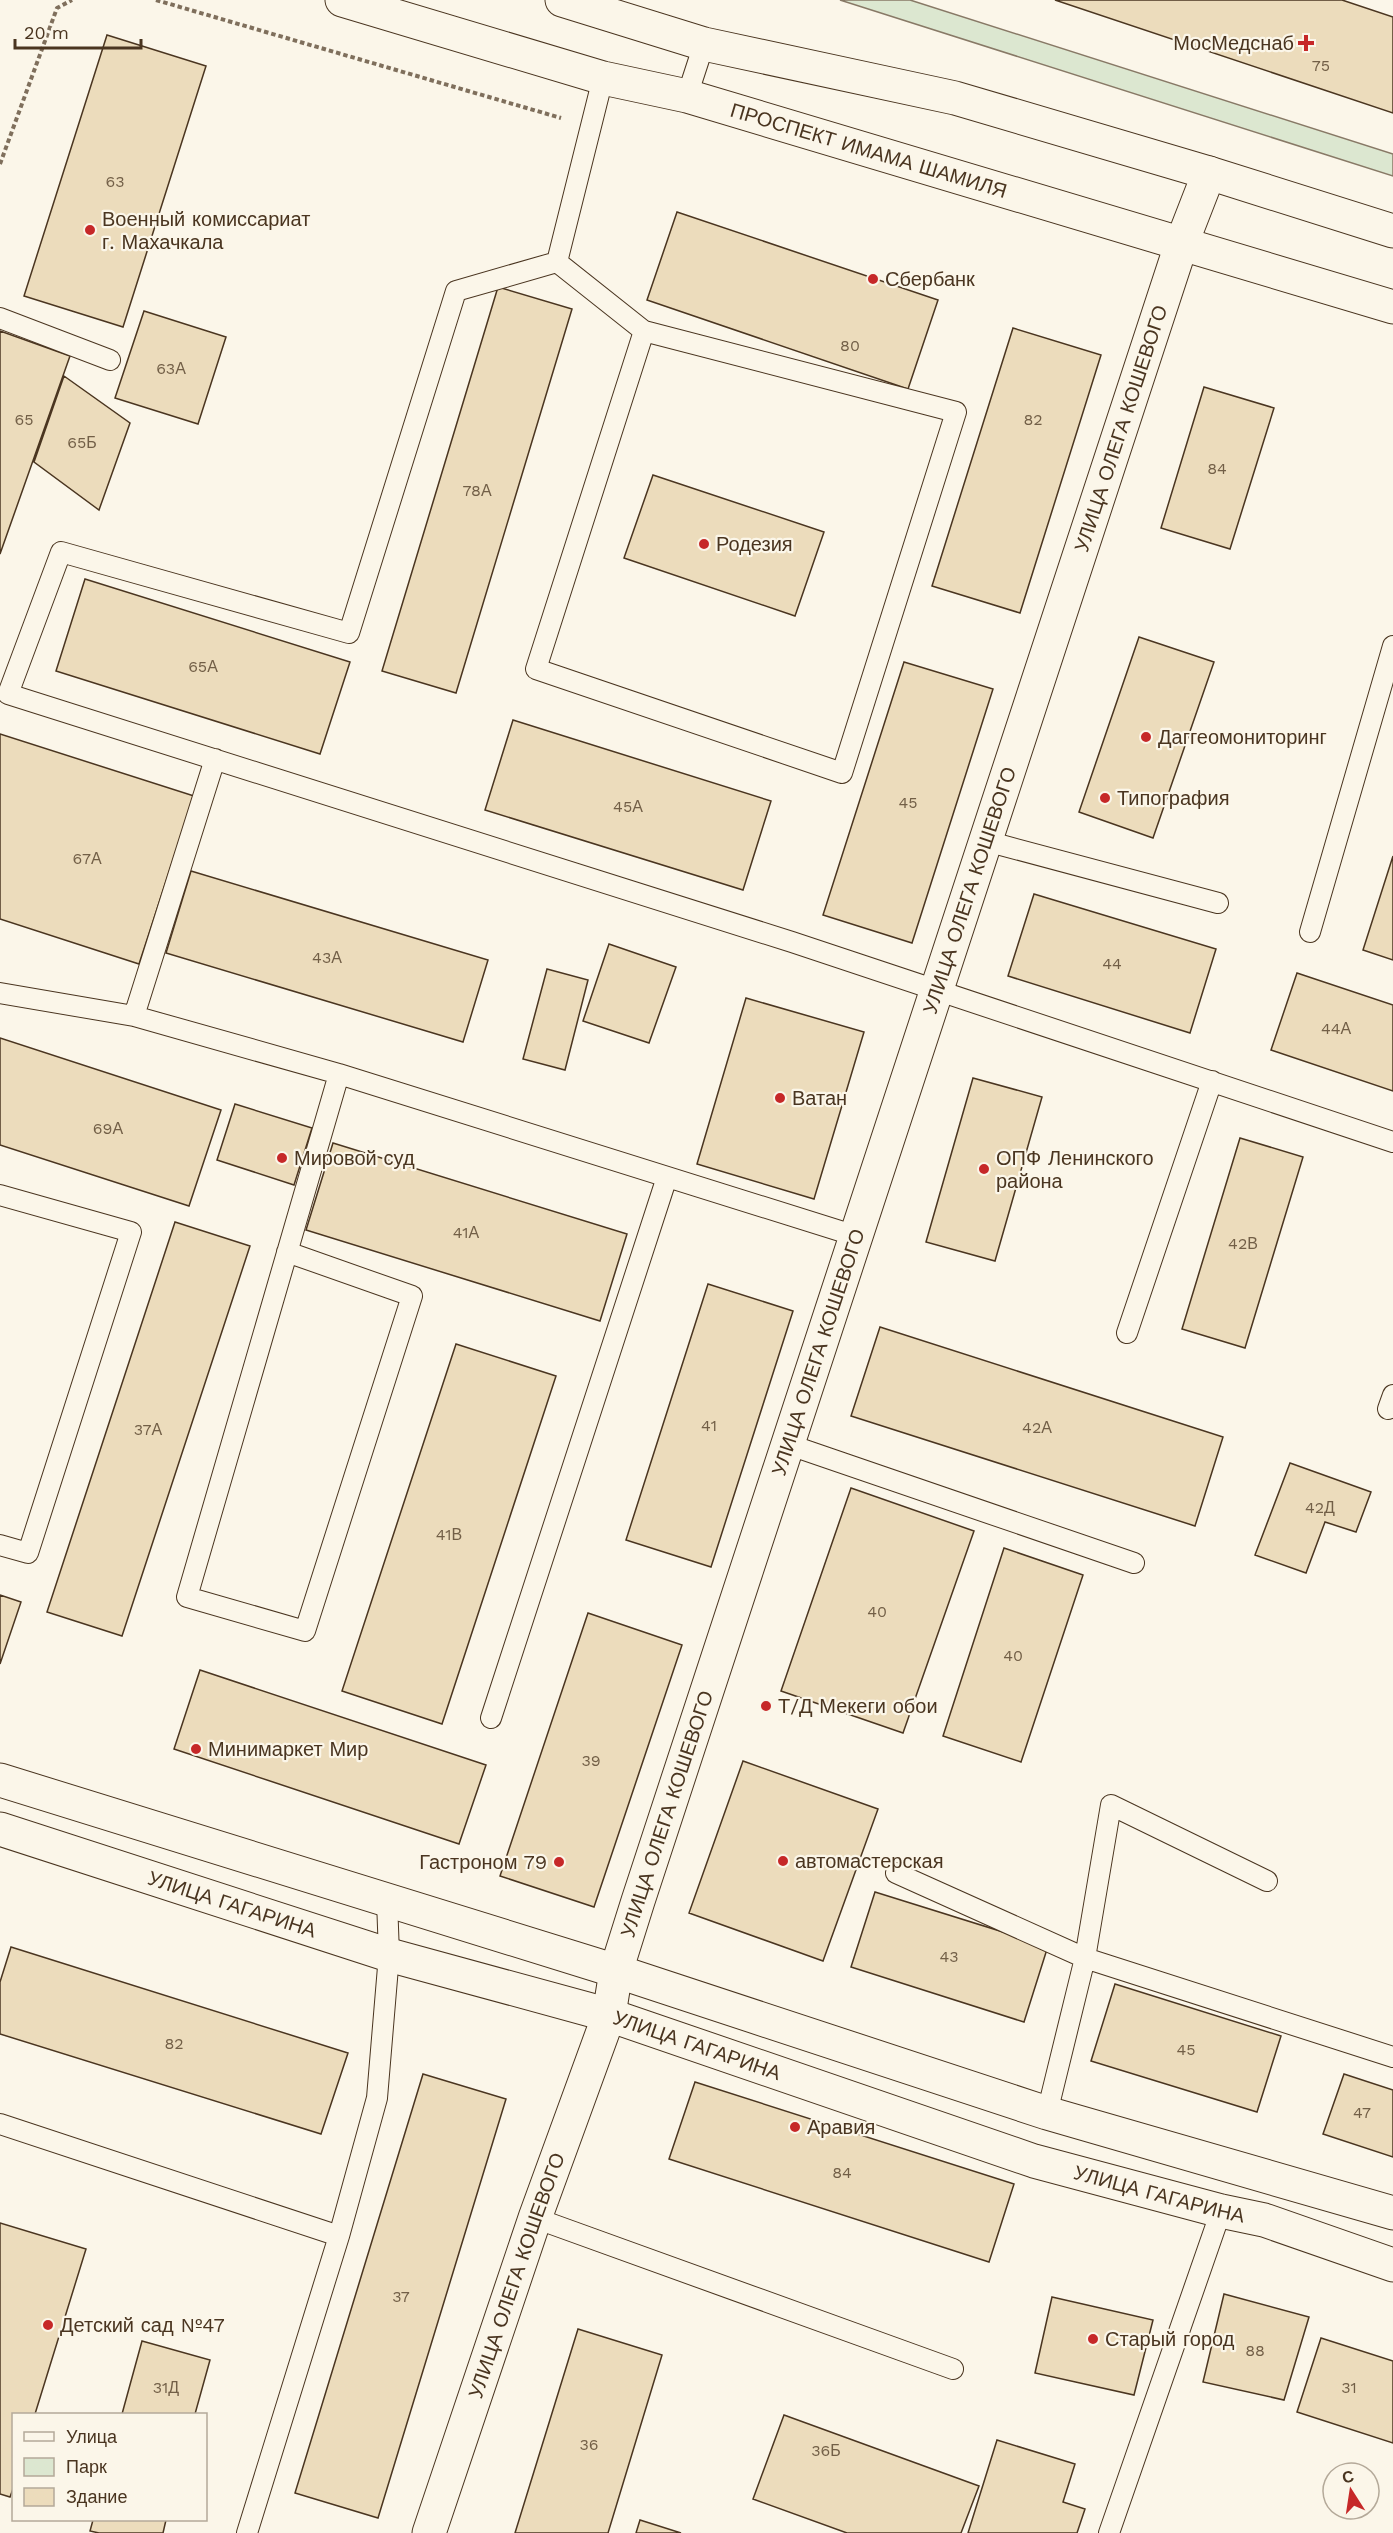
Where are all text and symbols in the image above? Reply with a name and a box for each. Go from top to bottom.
scale bar [15,12,141,50]
text: 20 m [24,22,69,43]
place label: МосМедснаб [1173,31,1294,55]
marker: МосМедснаб [1299,36,1313,50]
house number: 75 [1312,56,1330,75]
street label: ПРОСПЕКТ ИМАМА ШАМИЛЯ [728,98,1010,203]
house number: 63 [105,172,125,191]
place label: Военный комиссариат г. Махачкала [102,207,310,254]
marker: Военный комиссариат г. Махачкала [83,223,97,237]
place label: Сбербанк [885,267,975,291]
marker: Сбербанк [866,272,880,286]
street label: УЛИЦА ОЛЕГА КОШЕВОГО [1069,302,1172,555]
house number: 80 [840,336,860,355]
house number: 63А [156,359,186,378]
house number: 65 [14,410,34,429]
house number: 82 [1023,410,1043,429]
house number: 65Б [67,433,97,452]
house number: 84 [1207,459,1227,478]
house number: 78А [462,481,492,500]
place label: Родезия [716,532,793,556]
marker: Родезия [697,537,711,551]
house number: 65А [188,657,218,676]
place label: Даггеомониторинг [1158,725,1327,749]
marker: Даггеомониторинг [1139,730,1153,744]
street label: УЛИЦА ОЛЕГА КОШЕВОГО [918,764,1021,1017]
place label: Типография [1117,786,1229,810]
marker: Типография [1098,791,1112,805]
house number: 45 [898,793,918,812]
house number: 45А [613,797,643,816]
house number: 67А [72,849,102,868]
house number: 43А [312,948,342,967]
house number: 44 [1102,954,1122,973]
house number: 44А [1321,1019,1351,1038]
place label: Ватан [792,1086,847,1110]
marker: Ватан [773,1091,787,1105]
house number: 69А [93,1119,123,1138]
place label: Мировой суд [294,1146,415,1170]
place label: ОПФ Ленинского района [996,1146,1154,1193]
marker: Мировой суд [275,1151,289,1165]
marker: ОПФ Ленинского района [977,1162,991,1176]
house number: 41А [453,1223,480,1242]
street label: УЛИЦА ОЛЕГА КОШЕВОГО [766,1226,870,1479]
house number: 42В [1228,1234,1258,1253]
house number: 41 [701,1416,717,1435]
house number: 42А [1022,1418,1052,1437]
house number: 37А [134,1420,162,1439]
house number: 42Д [1305,1498,1335,1517]
house number: 41В [436,1525,462,1544]
house number: 40 [867,1602,887,1621]
house number: 40 [1003,1646,1023,1665]
street label: УЛИЦА ОЛЕГА КОШЕВОГО [615,1687,718,1940]
place label: Т/Д Мекеги обои [778,1694,938,1718]
marker: Т/Д Мекеги обои [759,1699,773,1713]
place label: Минимаркет Мир [208,1737,368,1761]
marker: Минимаркет Мир [189,1742,203,1756]
house number: 39 [581,1751,601,1770]
place label: автомастерская [795,1849,944,1873]
place label: Гастроном 79 [419,1850,547,1874]
marker: автомастерская [776,1854,790,1868]
marker: Гастроном 79 [552,1855,566,1869]
street label: УЛИЦА ГАГАРИНА [145,1866,320,1943]
house number: 43 [939,1947,959,1966]
street label: УЛИЦА ГАГАРИНА [610,2005,785,2085]
house number: 82 [164,2034,184,2053]
house number: 45 [1176,2040,1196,2059]
house number: 47 [1353,2103,1371,2122]
place label: Аравия [807,2115,875,2139]
marker: Аравия [788,2120,802,2134]
street label: УЛИЦА ОЛЕГА КОШЕВОГО [463,2149,570,2401]
street label: УЛИЦА ГАГАРИНА [1071,2160,1248,2228]
house number: 84 [832,2163,852,2182]
house number: 37 [392,2287,410,2306]
place label: Детский сад №47 [60,2313,225,2337]
marker: Детский сад №47 [41,2318,55,2332]
place label: Старый город [1105,2327,1235,2351]
marker: Старый город [1086,2332,1100,2346]
house number: 88 [1245,2341,1265,2360]
house number: 31Д [153,2378,179,2397]
house number: 31 [1341,2378,1357,2397]
legend [12,2413,207,2521]
text: Улица [66,2426,118,2447]
house number: 36 [579,2435,599,2454]
house number: 36Б [811,2441,841,2460]
text: Парк [66,2456,107,2477]
north arrow [1321,2461,1381,2521]
text: С [1340,2466,1356,2487]
text: Здание [66,2486,127,2507]

